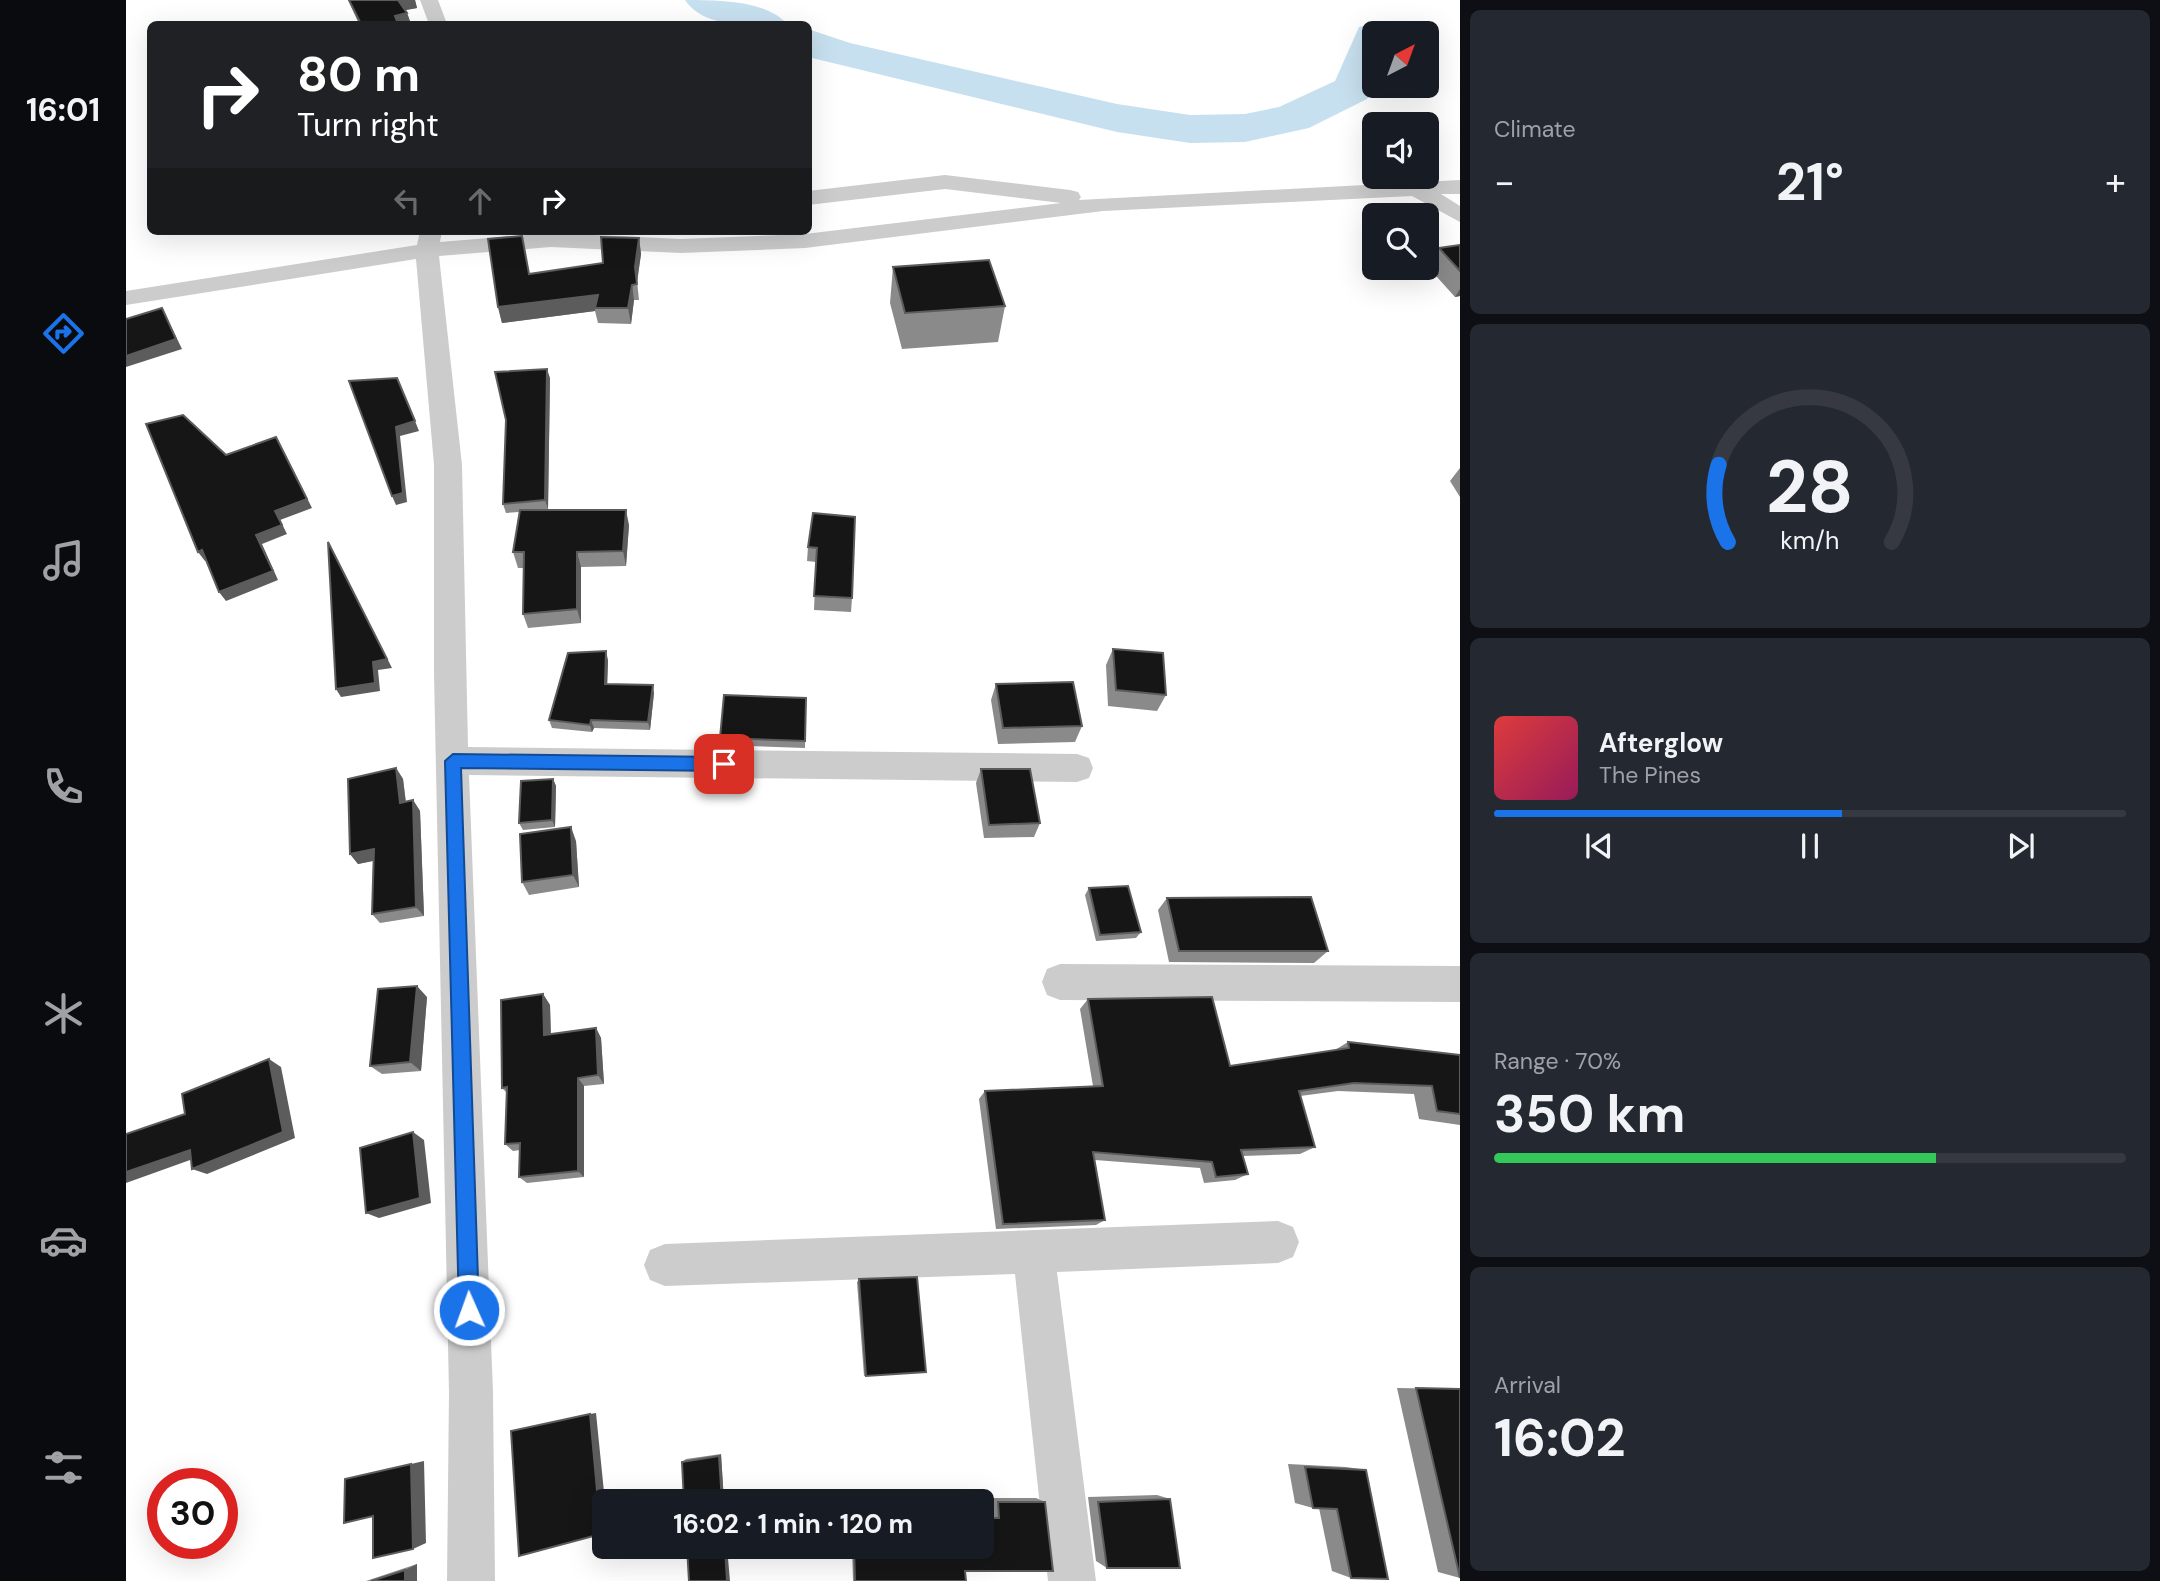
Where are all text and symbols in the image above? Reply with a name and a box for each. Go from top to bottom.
north arrow [1362,21,1438,98]
map controls [1362,21,1439,280]
text: 80 m [297,42,420,106]
icon: right [182,49,273,140]
text: 16:01 [26,89,100,131]
text: Turn right [297,104,439,146]
button: sound [1362,112,1439,189]
text: Climate [1494,114,1576,144]
text: 21° [1776,148,1844,216]
text: − [1494,157,1515,207]
text: + [2105,157,2126,207]
icon: left [388,182,426,220]
icon: ahead [461,182,499,220]
icon: right [534,182,572,220]
button: search [1362,203,1439,280]
icon: directions [39,309,88,358]
text: 28 [1766,441,1854,536]
text: km/h [1780,524,1840,557]
icon: music [39,536,88,585]
text: Afterglow [1599,726,1723,760]
pin [694,734,754,794]
icon: arrive [705,745,743,783]
text: The Pines [1599,760,1701,790]
icon: phone [39,762,88,811]
icon: previous [1580,827,1618,865]
icon: pause [1791,827,1829,865]
icon: next [2002,827,2040,865]
icon: climate [39,989,88,1038]
text: Range · 70% [1494,1046,1621,1076]
text: 350 km [1494,1080,1686,1148]
icon: car [39,1216,88,1265]
position arrow [432,1273,506,1347]
text: Arrival [1494,1370,1561,1400]
text: 16:02 [1494,1404,1626,1472]
icon: filters [39,1443,88,1492]
speed limit sign: 30 [147,1468,238,1559]
text: 16:02 · 1 min · 120 m [673,1507,913,1541]

